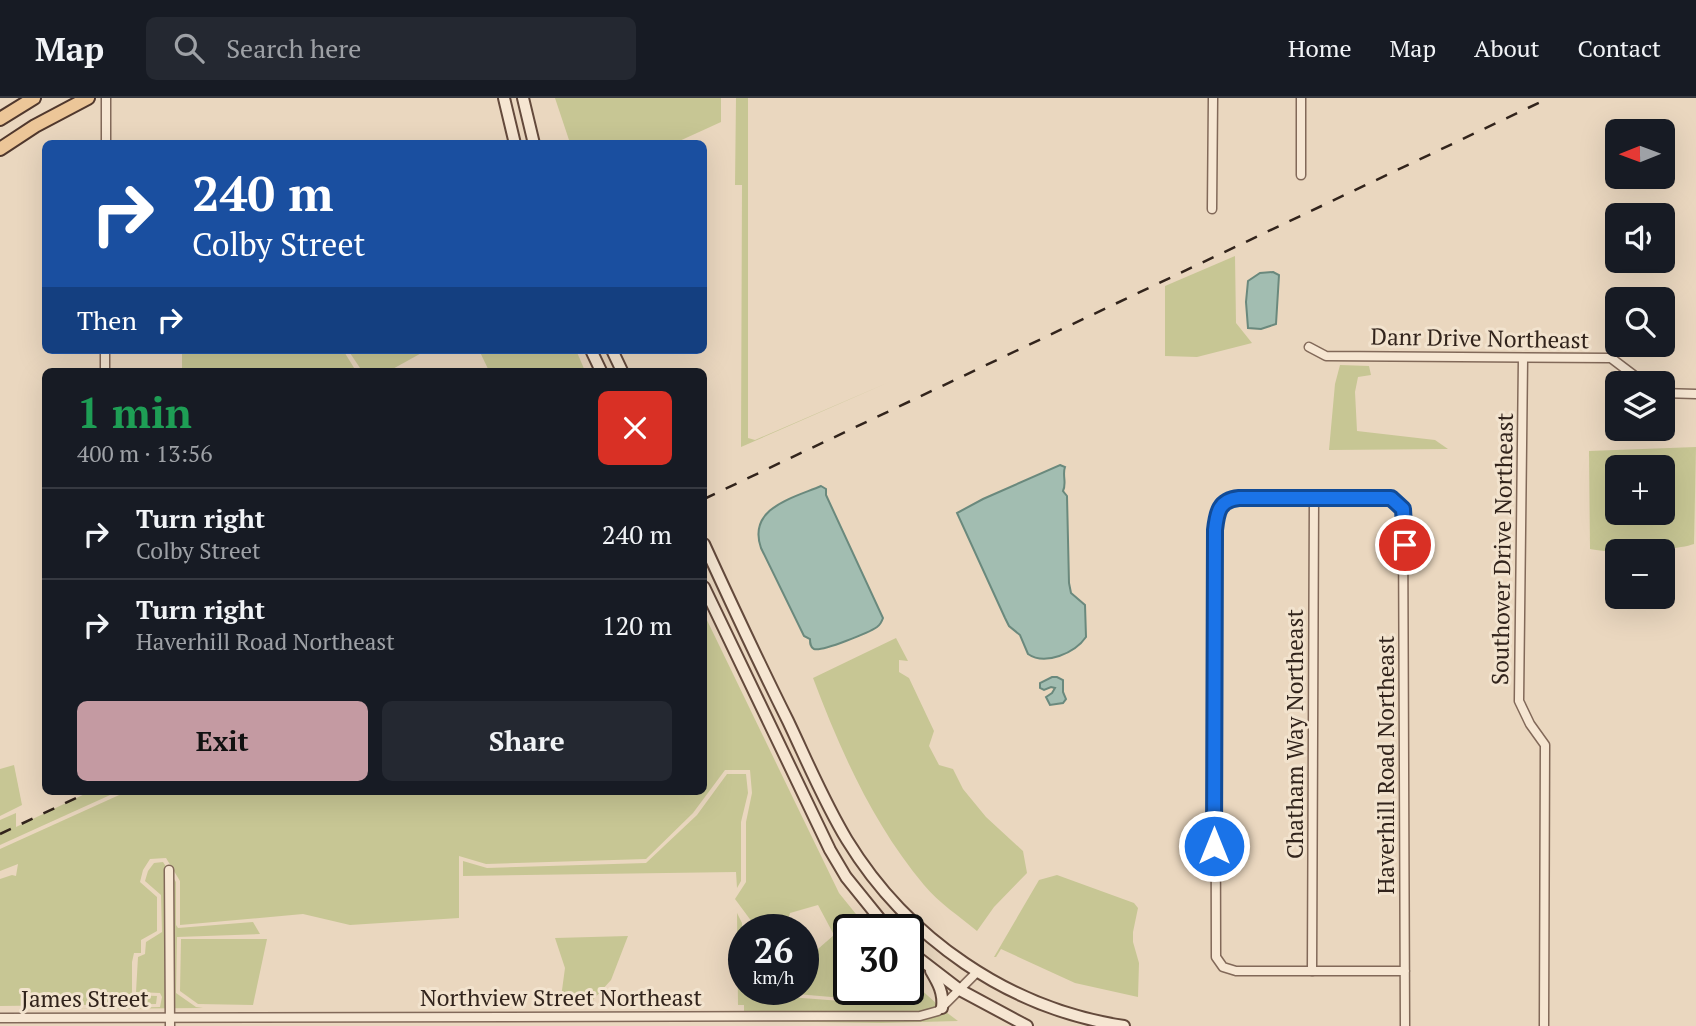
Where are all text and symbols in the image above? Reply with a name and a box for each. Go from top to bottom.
search box [146,17,636,80]
text: Map [35,27,104,70]
icon: search [170,29,208,67]
text: Search here [226,31,361,65]
text: Home [1288,32,1352,64]
text: Map [1390,32,1436,64]
text: About [1474,32,1540,64]
text: Contact [1578,32,1661,64]
north arrow [1605,119,1675,189]
map controls [1605,119,1675,609]
text: 240 m [192,160,334,225]
icon: right [77,168,168,259]
button: sound [1605,203,1675,273]
text: Colby Street [192,223,365,265]
button: search [1605,287,1675,357]
icon: right [151,301,189,339]
text: Then [77,303,137,337]
street label: Danr Drive Northeast [1370,321,1590,355]
button: layers [1605,371,1675,441]
text: 1 min [77,384,192,440]
button: close [598,391,672,465]
street label: Southover Drive Northeast [1484,412,1520,685]
text: 400 m · 13:56 [77,438,212,469]
button: + [1605,455,1675,525]
text: Turn right [136,501,265,535]
icon: right [77,515,115,553]
pin [1375,515,1435,575]
text: 240 m [602,517,672,551]
icon: arrive [1386,526,1424,564]
text: Colby Street [136,535,261,566]
button: − [1605,539,1675,609]
text: Turn right [136,592,265,626]
icon: right [77,606,115,644]
text: 120 m [602,608,672,642]
street label: Chatham Way Northeast [1279,609,1310,859]
text: Haverhill Road Northeast [136,626,395,657]
street label: Haverhill Road Northeast [1370,635,1401,894]
button: Exit [77,701,368,781]
button: Share [382,701,672,781]
position arrow [1177,809,1251,883]
speed limit sign: 30 [833,914,924,1005]
text: 26 [754,927,793,973]
text: km/h [753,965,794,989]
street label: Northview Street Northeast [420,982,702,1013]
street label: James Street [21,983,149,1014]

